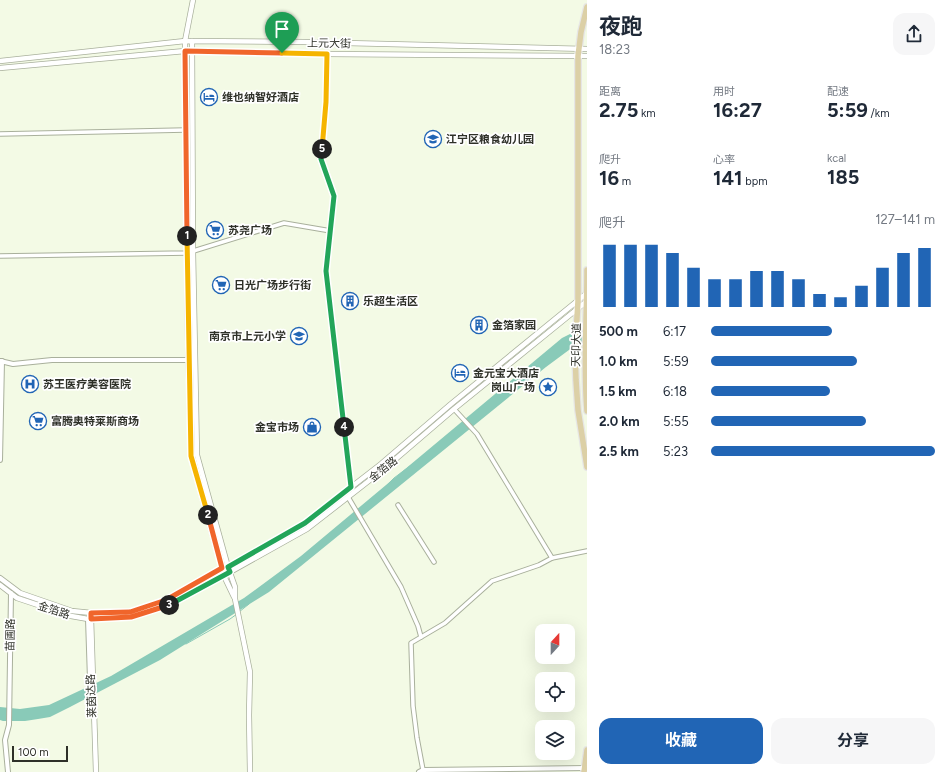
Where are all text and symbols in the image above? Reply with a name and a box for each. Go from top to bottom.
pin [265,12,299,53]
text: 夜跑 [599,13,643,40]
button: share [893,13,935,55]
icon: arrive [271,18,293,40]
street label: 上元大街 [307,37,351,50]
text: 18:23 [599,42,630,57]
text: 距离 [599,85,621,98]
text: 用时 [713,85,735,98]
text: 配速 [827,85,849,98]
hotel icon: 维也纳智好酒店 [199,87,219,107]
place label: 维也纳智好酒店 [222,91,299,104]
text: 2.75 [599,98,638,122]
text: 16:27 [713,98,762,122]
text: 5:59 [827,98,868,122]
text: km [638,107,656,120]
text: /km [868,107,890,120]
school or university icon: 江宁区粮食幼儿园 [423,129,443,149]
place label: 江宁区粮食幼儿园 [446,133,534,146]
pin: 5 [312,139,332,159]
text: 5 [319,142,325,155]
text: kcal [827,152,846,165]
text: 爬升 [599,153,621,166]
text: 心率 [713,153,735,166]
text: 185 [827,165,859,189]
text: 16 [599,166,619,190]
text: 141 [713,166,743,190]
text: m [619,175,631,188]
text: bpm [743,175,768,188]
text: 127–141 m [875,212,935,227]
text: 爬升 [599,215,625,230]
supermarket icon: 苏尧广场 [205,220,225,240]
place label: 苏尧广场 [228,224,272,237]
pin: 1 [177,226,197,246]
text: 1 [185,229,189,242]
supermarket icon: 日光广场步行街 [211,275,231,295]
place label: 日光广场步行街 [234,279,311,292]
building icon: 乐超生活区 [340,291,360,311]
place label: 乐超生活区 [363,295,418,308]
building icon: 金箔家园 [469,315,489,335]
place label: 金箔家园 [492,319,536,332]
street label: 天印大道 [570,323,583,367]
text: 500 m [599,324,638,339]
text: 6:17 [663,324,686,339]
school or university icon: 南京市上元小学 [289,326,309,346]
place label: 南京市上元小学 [209,330,286,343]
text: 1.0 km [599,354,638,369]
text: 5:59 [663,354,689,369]
hotel icon: 金元宝大酒店 [450,363,470,383]
place label: 金元宝大酒店 [473,367,539,380]
hospital icon: 苏王医疗美容医院 [20,374,40,394]
place icon: 岗山广场 [538,377,558,397]
place label: 苏王医疗美容医院 [43,378,131,391]
place label: 岗山广场 [491,381,535,394]
text: 1.5 km [599,384,637,399]
text: 6:18 [663,384,687,399]
supermarket icon: 富腾奥特莱斯商场 [28,411,48,431]
text: 2.0 km [599,414,640,429]
text: 5:55 [663,414,689,429]
place label: 富腾奥特莱斯商场 [51,415,139,428]
shop icon: 金宝市场 [302,417,322,437]
pin: 4 [334,417,354,437]
text: 4 [341,420,347,433]
place label: 金宝市场 [255,421,299,434]
text: 2.5 km [599,444,639,459]
text: 5:23 [663,444,688,459]
street label: 金箔路 [366,454,400,485]
pin: 2 [198,505,218,525]
text: 2 [205,508,211,521]
pin: 3 [159,595,179,615]
text: 3 [166,598,172,611]
street label: 金箔路 [36,599,72,622]
street label: 苗圃路 [4,618,17,652]
north arrow [535,624,575,664]
map controls [535,624,575,760]
button: locate [535,672,575,712]
street label: 莱茵达路 [84,674,99,718]
button: 收藏 [599,718,763,764]
button: 分享 [771,718,935,764]
button: layers [535,720,575,760]
scale bar [12,744,68,763]
text: 100 m [18,746,49,759]

